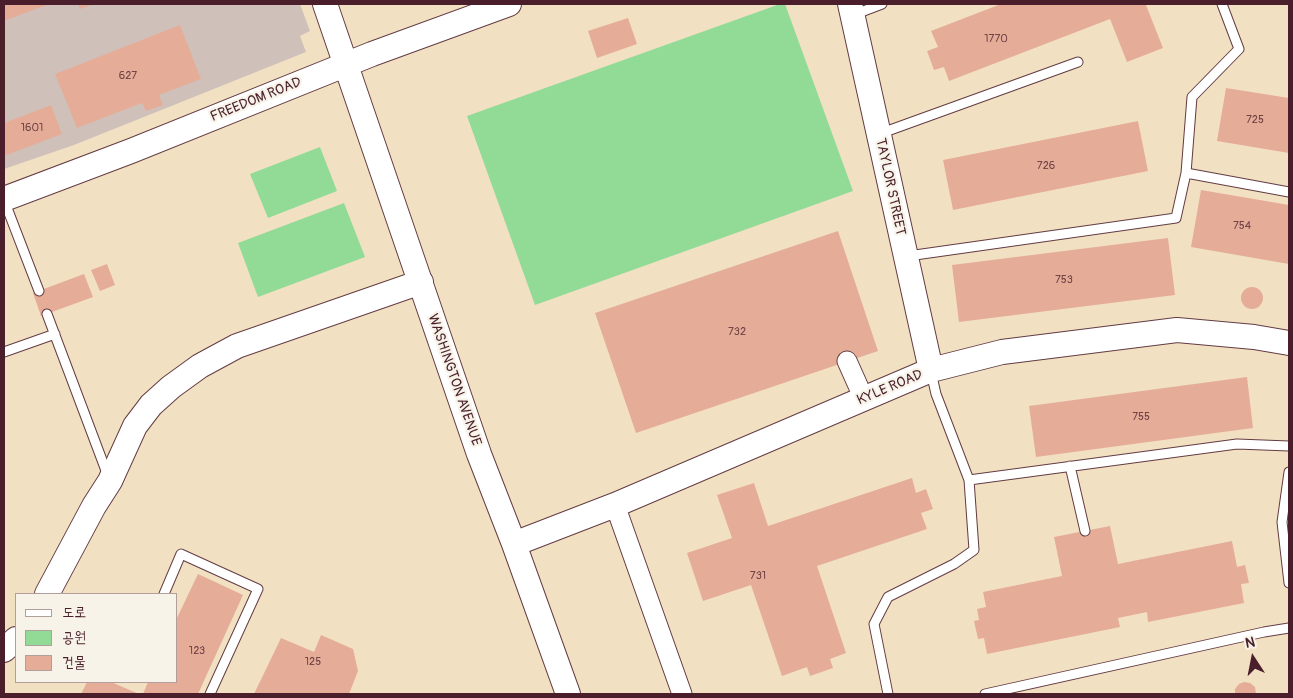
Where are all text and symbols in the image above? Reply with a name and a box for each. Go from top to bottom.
house number: 1770 [984,32,1008,46]
house number: 627 [119,69,137,83]
street label: FREEDOM ROAD [208,74,304,126]
house number: 725 [1246,113,1264,127]
house number: 1601 [21,121,43,135]
street label: TAYLOR STREET [872,137,908,237]
house number: 726 [1037,159,1055,173]
house number: 754 [1233,219,1251,233]
house number: 753 [1055,273,1073,287]
street label: WASHINGTON AVENUE [424,312,484,448]
house number: 732 [728,325,746,339]
street label: KYLE ROAD [855,367,925,409]
house number: 755 [1132,410,1150,424]
house number: 731 [750,569,766,583]
legend [15,593,178,683]
text: 도로 [62,603,86,622]
text: 공원 [62,628,86,647]
north arrow [1228,633,1278,683]
text: N [1244,634,1256,652]
house number: 123 [189,644,205,658]
text: 건물 [62,653,86,672]
house number: 125 [305,655,321,669]

